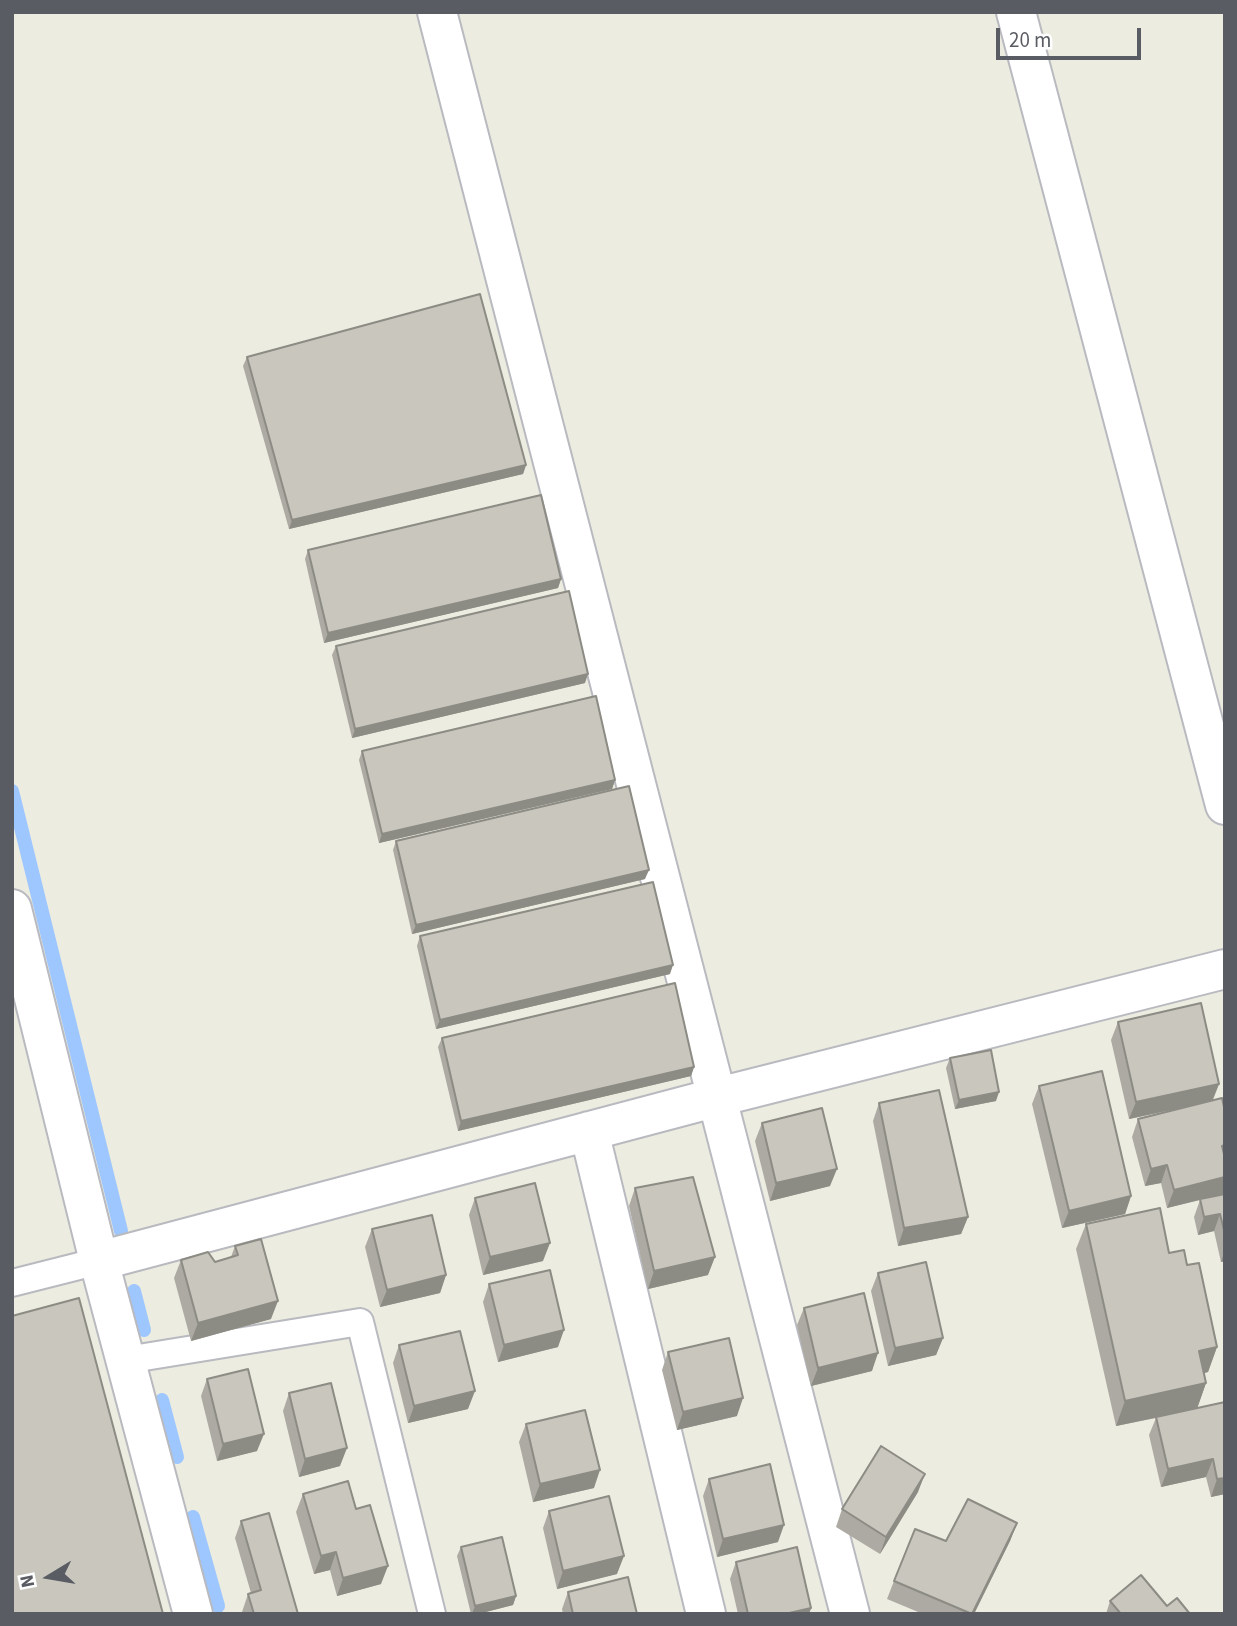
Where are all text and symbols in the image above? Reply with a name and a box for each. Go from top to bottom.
scale bar [999,14,1144,58]
text: 20 m [1009,25,1051,55]
north arrow [14,1542,84,1612]
text: N [13,1572,42,1590]

